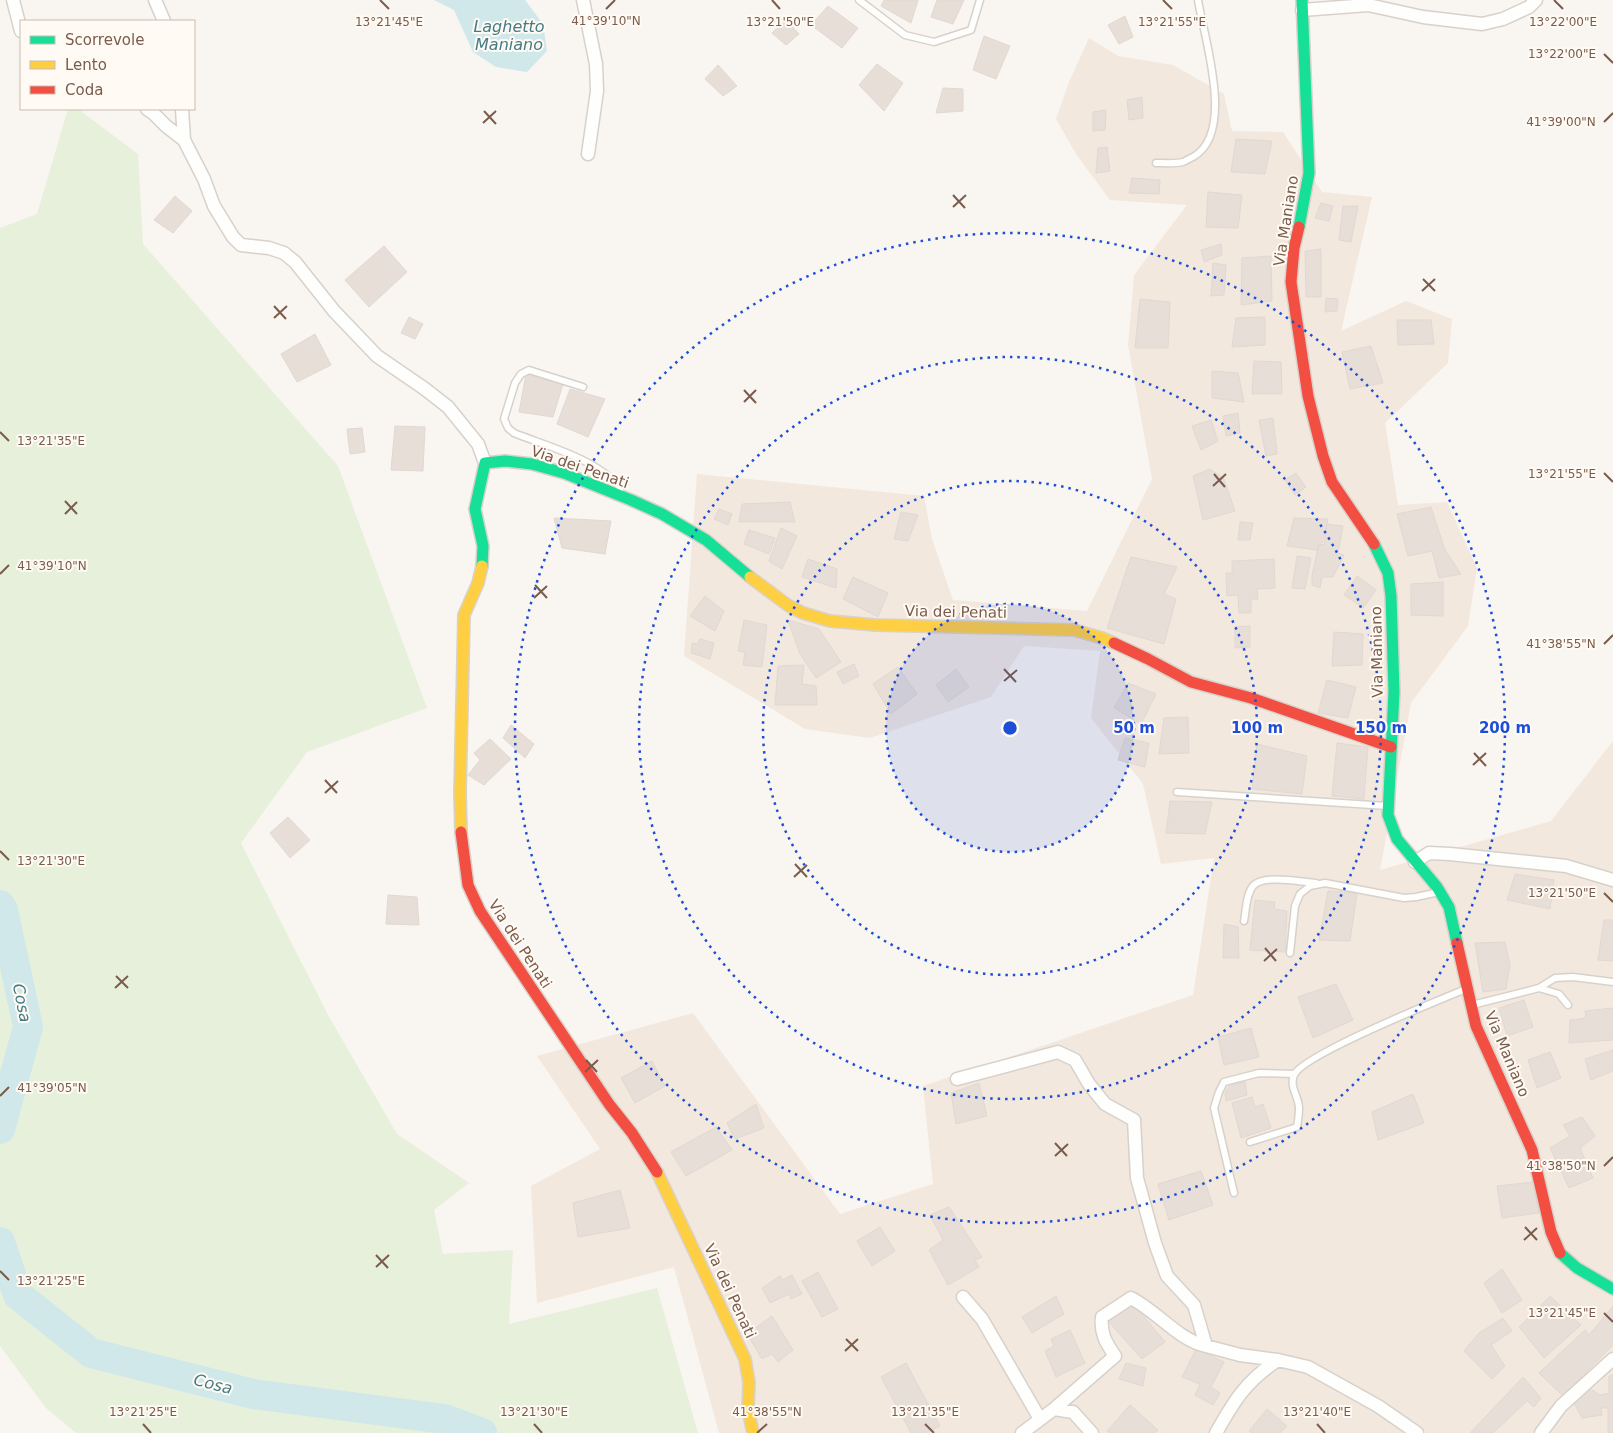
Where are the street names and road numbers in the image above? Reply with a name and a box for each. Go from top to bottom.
street label: Via Maniano [1270,174,1302,268]
street label: Via dei Penati [529,442,631,492]
street label: Via dei Penati [905,602,1007,622]
street label: Via Maniano [1367,606,1387,698]
street label: Via dei Penati [485,896,555,992]
street label: Via Maniano [1481,1008,1533,1100]
street label: Via dei Penati [700,1241,760,1341]

